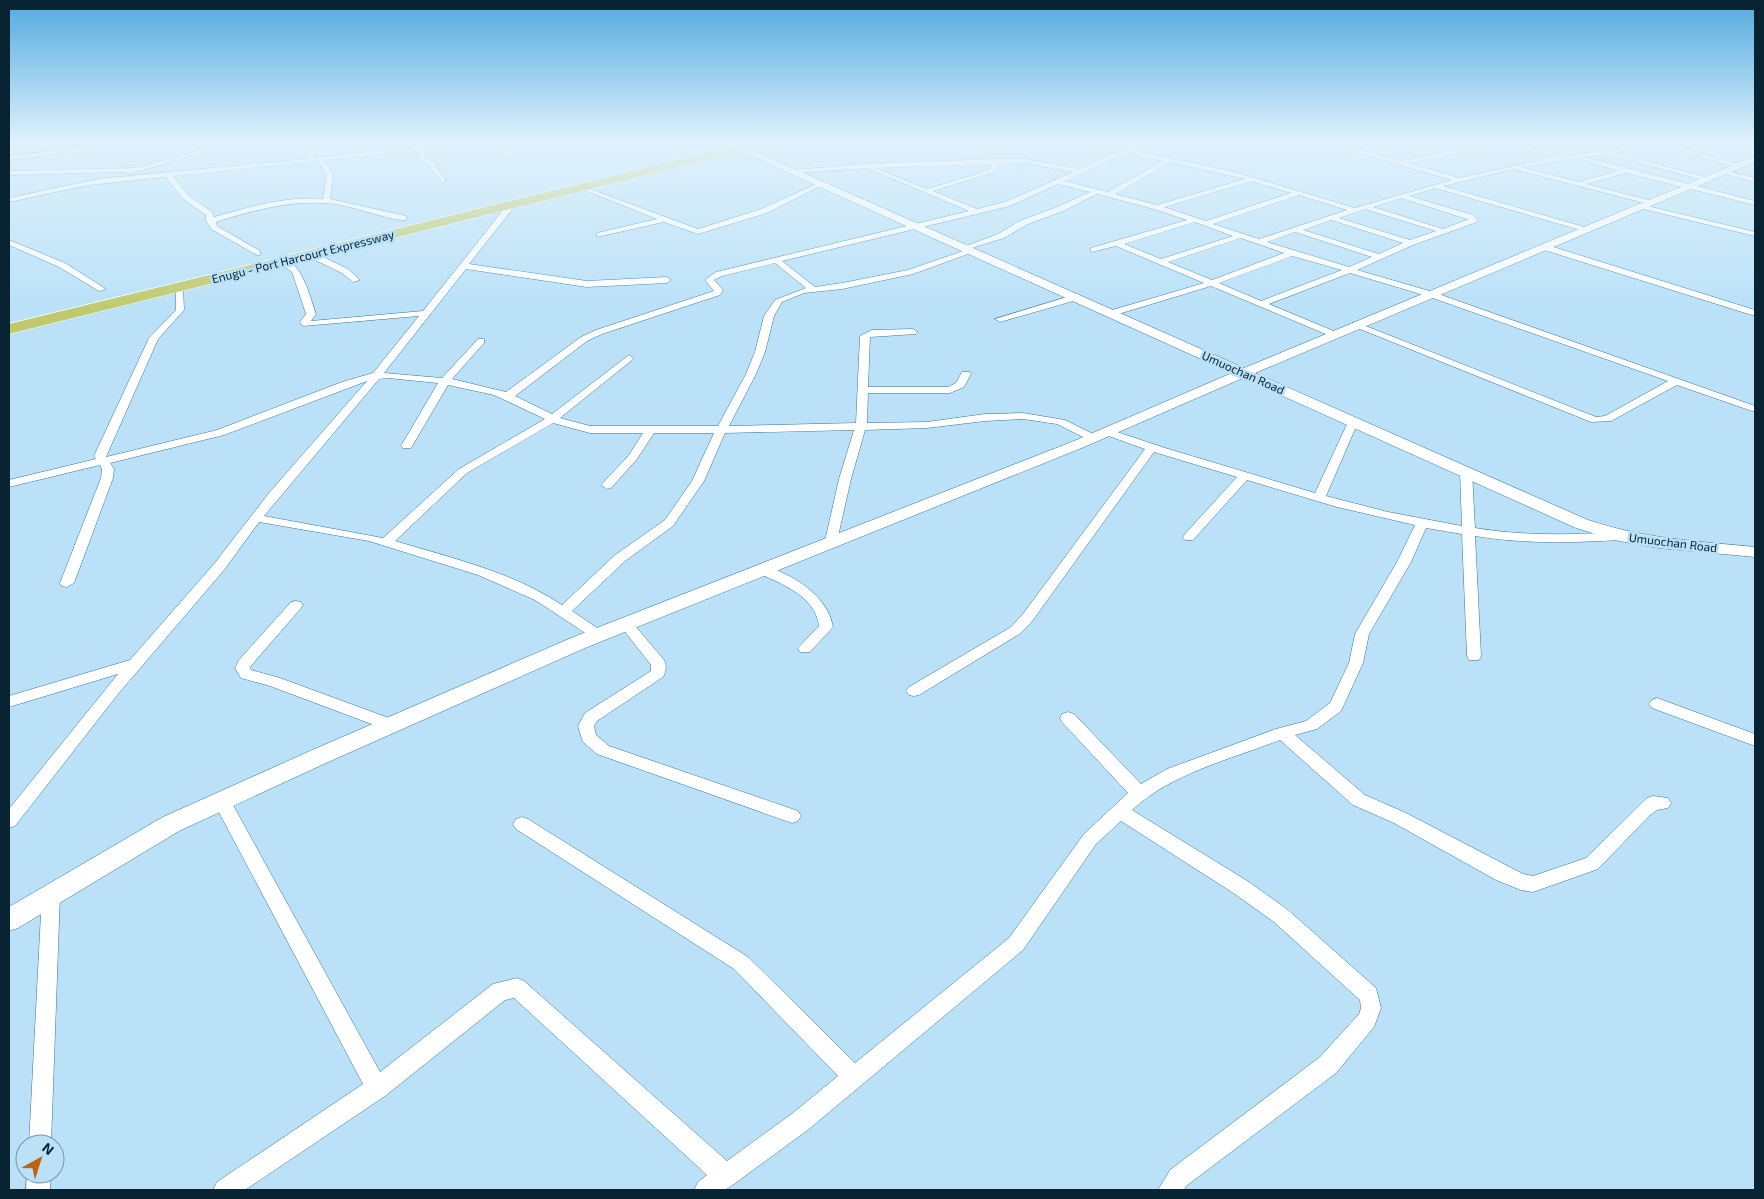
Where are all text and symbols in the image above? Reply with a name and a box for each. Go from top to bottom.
street label: Enugu - Port Harcourt Expressway [210,226,396,286]
street label: Umuochan Road [1200,348,1287,397]
street label: Umuochan Road [1628,530,1718,554]
north arrow [15,1134,65,1184]
text: N [39,1139,58,1158]

